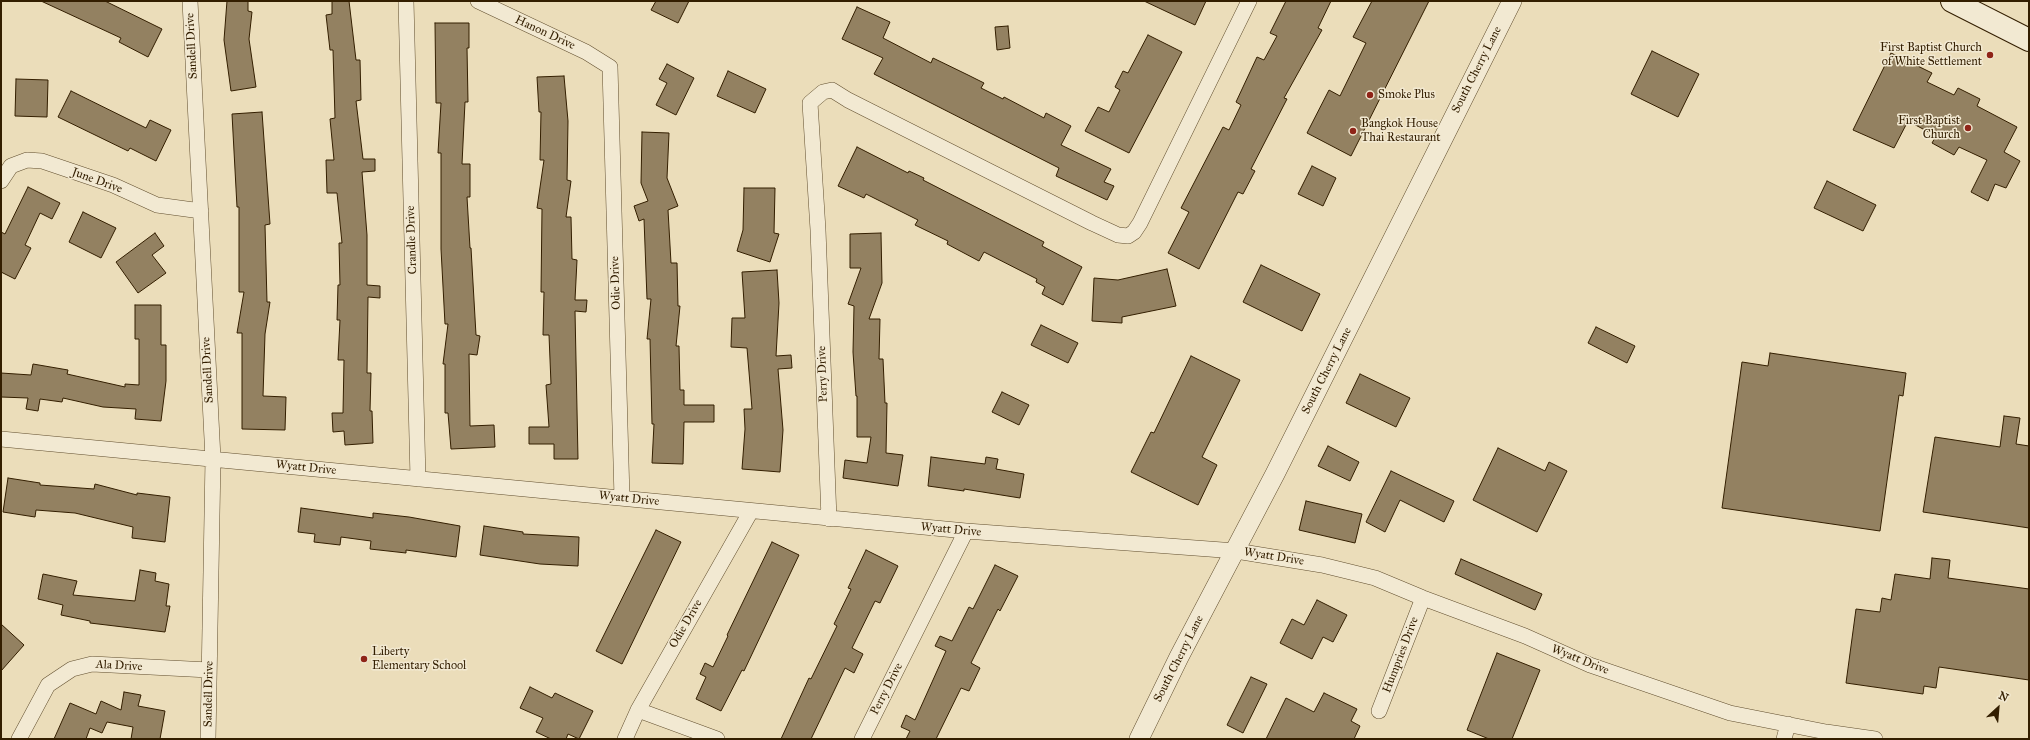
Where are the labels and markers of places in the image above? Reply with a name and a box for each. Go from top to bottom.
place label: First Baptist Church of White Settlement [1880,41,1982,69]
marker: First Baptist Church of White Settlement [1985,50,1995,60]
place label: Smoke Plus [1378,88,1435,102]
marker: Smoke Plus [1365,90,1375,100]
place label: First Baptist Church [1898,114,1960,142]
place label: Bangkok House Thai Restaurant [1361,117,1441,145]
marker: First Baptist Church [1963,123,1973,133]
marker: Bangkok House Thai Restaurant [1348,126,1358,136]
place label: Liberty Elementary School [372,645,466,673]
marker: Liberty Elementary School [359,654,369,664]

